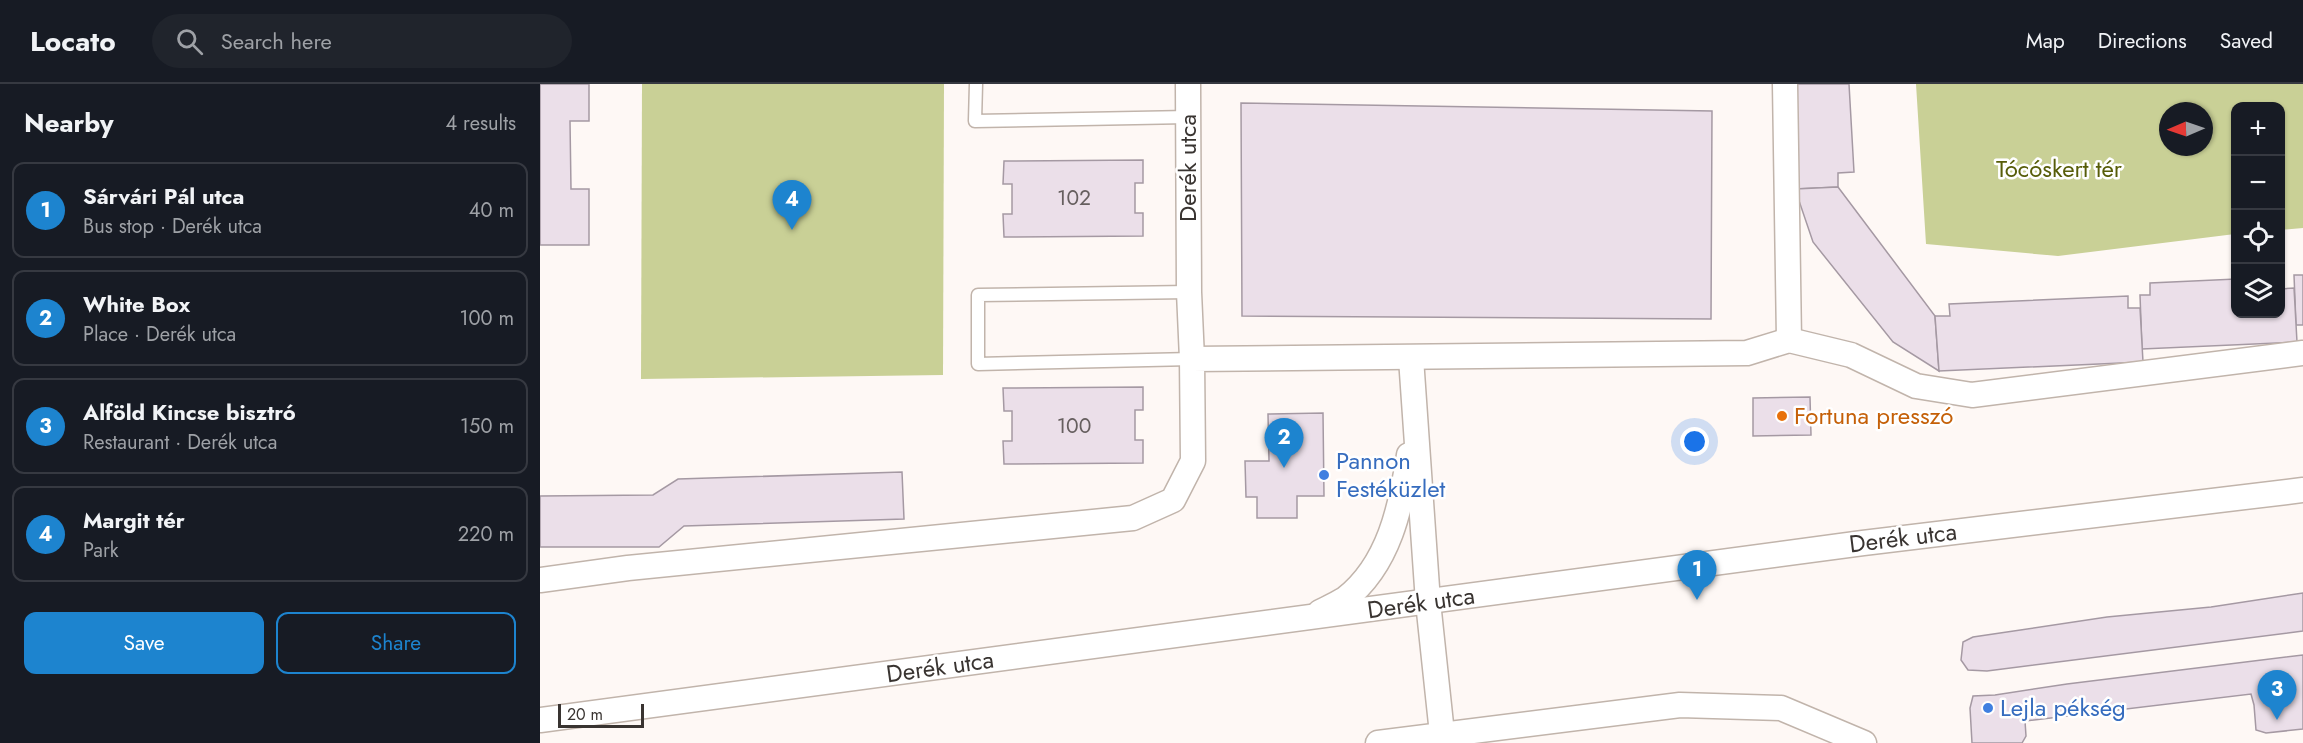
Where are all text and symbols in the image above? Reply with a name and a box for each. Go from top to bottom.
search box [152,14,572,68]
text: Locato [30,21,116,62]
icon: search [173,25,206,58]
text: Search here [221,25,332,57]
text: Map [2026,26,2065,56]
text: Directions [2098,26,2187,56]
text: Saved [2220,26,2273,56]
north arrow [2159,102,2213,156]
map controls [2231,102,2285,318]
button: + [2231,102,2285,156]
text: Nearby [24,104,113,142]
text: 4 results [445,109,516,138]
street label: Derék utca [1170,114,1205,222]
park label: Tócóskert tér [1996,151,2123,186]
button: − [2231,156,2285,210]
text: Sárvári Pál utca [83,180,244,212]
pin: 4 [772,180,812,230]
house number: 102 [1057,183,1091,213]
text: 1 [40,196,51,225]
text: 40 m [469,196,514,225]
button: locate [2231,210,2285,264]
text: Bus stop · Derék utca [83,212,262,241]
button: layers [2231,264,2285,318]
text: White Box [83,288,190,320]
text: 2 [39,304,52,333]
text: 100 m [459,304,514,333]
text: Place · Derék utca [83,320,236,349]
text: Alföld Kincse bisztró [83,396,296,428]
place label: Fortuna presszó [1794,398,1953,433]
marker: Fortuna presszó [1775,409,1789,423]
house number: 100 [1057,411,1091,441]
text: 3 [39,412,52,441]
text: 150 m [460,412,514,441]
pin: 2 [1264,418,1304,468]
your location [1680,427,1709,456]
text: Restaurant · Derék utca [83,428,277,457]
place label: Pannon Festéküzlet [1336,443,1446,506]
marker: Pannon Festéküzlet [1317,468,1331,482]
text: Margit tér [83,504,185,536]
street label: Derék utca [1847,514,1959,561]
text: 4 [39,520,52,549]
text: 220 m [458,520,514,549]
text: Park [83,536,119,565]
pin: 1 [1678,550,1716,600]
street label: Derék utca [1365,578,1477,627]
button: Save [24,612,264,674]
button: Share [276,612,516,674]
street label: Derék utca [884,642,996,691]
pin: 3 [2258,670,2296,720]
place label: Lejla pékség [2000,690,2126,725]
scale bar [558,701,644,728]
marker: Lejla pékség [1981,701,1995,715]
text: 20 m [567,703,603,726]

